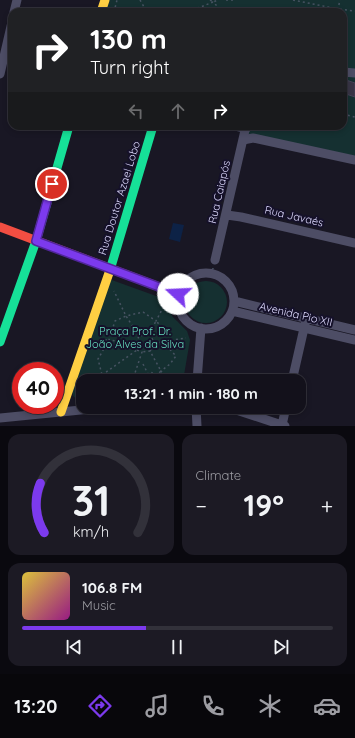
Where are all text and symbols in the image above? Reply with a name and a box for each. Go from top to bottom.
text: 130 m [90,21,167,56]
icon: right [24,24,76,76]
text: Turn right [90,56,170,79]
icon: left [125,100,147,122]
icon: ahead [167,100,189,122]
icon: right [209,100,231,122]
street label: Rua Doutor Azael Lobo [95,139,143,257]
street label: Rua Caiapós [205,159,233,225]
pin [35,167,69,201]
icon: arrive [41,173,63,195]
street label: Rua Javaés [263,202,325,230]
position arrow [157,273,199,315]
street label: Avenida Pio XII [258,299,334,329]
park label: Praça Prof. Dr. João Alves da Silva [86,324,184,351]
speed limit sign: 40 [12,362,64,414]
text: 13:21 · 1 min · 180 m [124,384,258,403]
text: Climate [196,467,241,483]
text: 31 [71,473,110,525]
text: 19° [244,486,284,524]
text: − [196,492,207,520]
text: + [321,492,333,520]
text: km/h [73,522,109,540]
text: 106.8 FM [82,578,142,597]
text: Music [82,597,116,613]
icon: previous [63,636,85,658]
icon: pause [166,636,188,658]
icon: next [270,636,292,658]
icon: directions [86,692,114,720]
icon: music [143,692,171,720]
icon: phone [199,692,227,720]
icon: climate [256,692,284,720]
icon: car [313,692,341,720]
text: 13:20 [14,695,57,718]

